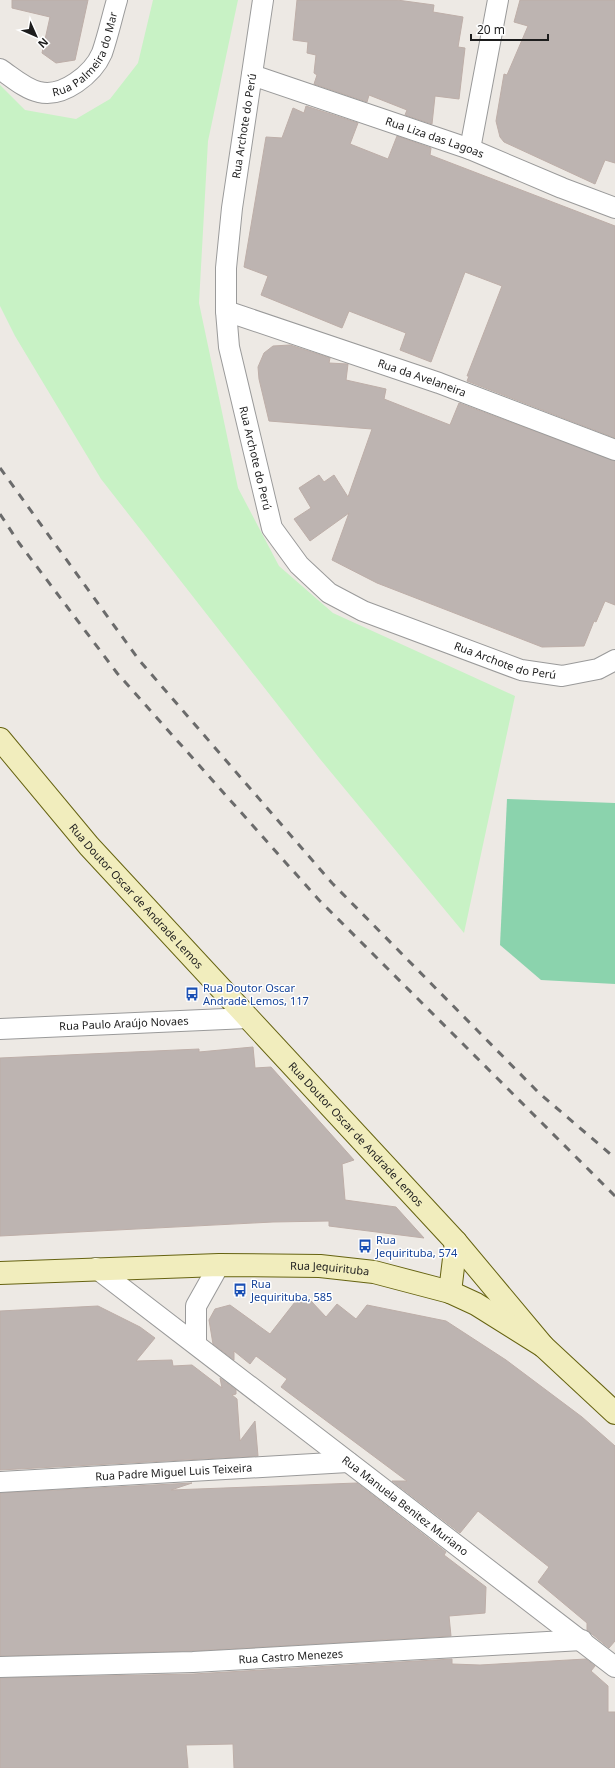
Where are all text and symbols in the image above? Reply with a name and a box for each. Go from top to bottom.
street label: Rua Palmeira do Mar [51,10,121,99]
north arrow [16,16,56,56]
scale bar [471,16,548,42]
text: 20 m [477,21,505,38]
text: N [35,35,52,52]
street label: Rua Archote do Perú [228,72,259,180]
street label: Rua Liza das Lagoas [384,113,486,161]
street label: Rua da Avelaneira [376,355,469,400]
street label: Rua Archote do Perú [236,405,275,512]
street label: Rua Archote do Perú [452,638,557,682]
street label: Rua Doutor Oscar de Andrade Lemos [66,820,207,972]
place label: Rua Doutor Oscar Andrade Lemos, 117 [203,980,309,1008]
bus stop icon: Rua Doutor Oscar Andrade Lemos, 117 [184,986,200,1002]
street label: Rua Paulo Araújo Novaes [59,1013,189,1033]
street label: Rua Doutor Oscar de Andrade Lemos [286,1058,427,1209]
place label: Rua Jequirituba, 574 [375,1232,458,1260]
bus stop icon: Rua Jequirituba, 574 [357,1238,373,1254]
street label: Rua Jequirituba [290,1258,370,1278]
place label: Rua Jequirituba, 585 [250,1276,332,1304]
bus stop icon: Rua Jequirituba, 585 [232,1282,248,1298]
street label: Rua Manuela Benitez Muriano [339,1452,472,1559]
street label: Rua Padre Miguel Luis Teixeira [95,1460,253,1484]
street label: Rua Castro Menezes [238,1646,343,1666]

